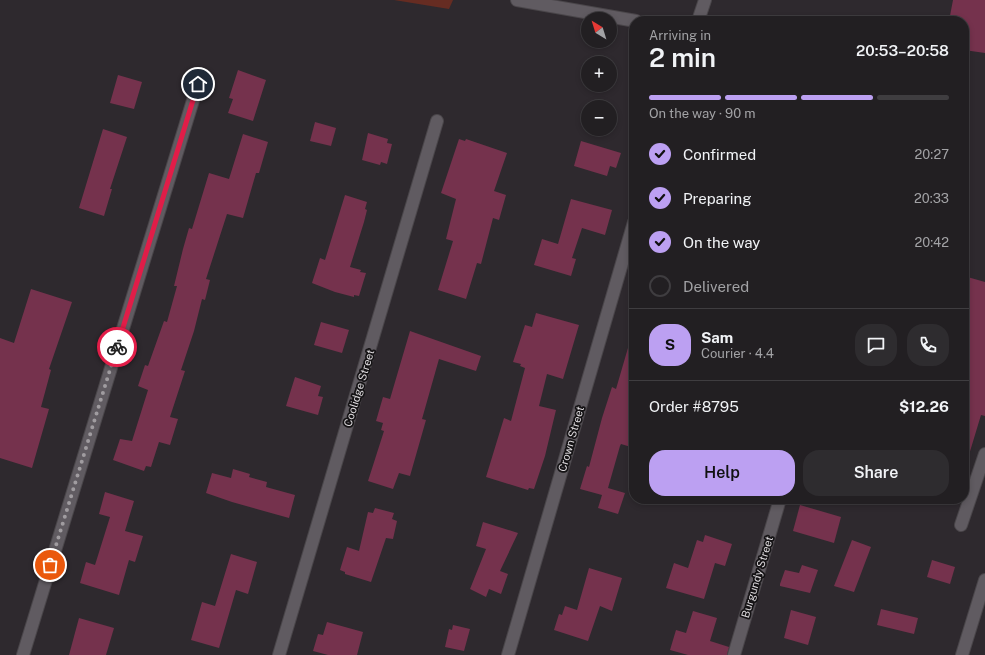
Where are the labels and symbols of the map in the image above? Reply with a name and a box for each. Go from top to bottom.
north arrow [581,12,617,48]
pin [181,67,215,101]
courier [97,327,137,367]
street label: Coolidge Street [342,348,376,428]
street label: Crown Street [556,405,586,473]
street label: Burgundy Street [739,535,775,619]
pin [33,548,67,582]

